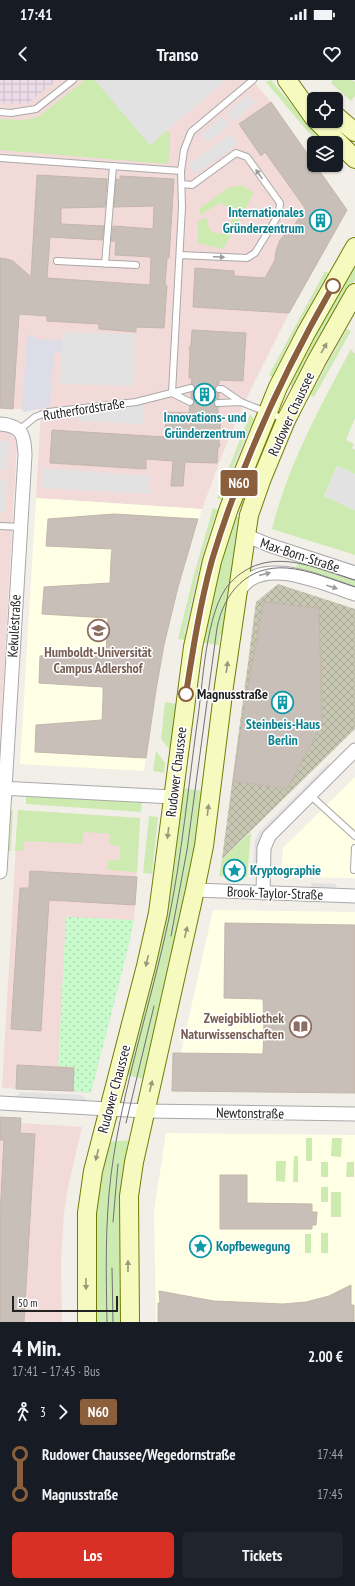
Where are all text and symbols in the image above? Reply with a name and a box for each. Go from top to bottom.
text: 17:41 [20,5,52,24]
icon: back [12,43,34,65]
text: Transo [156,43,199,66]
icon: heart [321,43,343,65]
map controls [307,92,343,172]
button: locate [307,92,343,128]
button: layers [307,136,343,172]
one-way arrow [255,169,263,179]
place label: Internationales Gründerzentrum [223,203,304,237]
building icon: Internationales Gründerzentrum [307,207,333,233]
one-way arrow [213,253,225,260]
unlabelled marker [325,278,341,294]
one-way arrow [321,342,328,354]
street label: Rudower Chaussee [264,369,318,459]
building icon: Innovations- und Gründerzentrum [192,382,218,408]
street label: Rutherfordstraße [42,394,126,424]
place label: Innovations- und Gründerzentrum [164,408,246,442]
line badge: N60 [216,470,262,496]
text: N60 [229,474,249,492]
street label: Max-Born-Straße [258,534,342,576]
one-way arrow [259,571,271,577]
one-way arrow [327,584,339,590]
street label: Kekuléstraße [3,594,25,658]
school or university icon: Humboldt-Universität Campus Adlershof [85,617,111,643]
place label: Humboldt-Universität Campus Adlershof [44,643,152,677]
one-way arrow [224,661,230,673]
place label: Magnusstraße [197,685,268,703]
marker: Magnusstraße [178,686,194,702]
building icon: Steinbeis-Haus Berlin [270,689,296,715]
place label: Steinbeis-Haus Berlin [246,715,320,749]
street label: Rudower Chaussee [162,726,190,818]
one-way arrow [205,804,211,816]
one-way arrow [165,827,171,839]
place icon: Kryptographie [221,857,247,883]
place label: Kryptographie [250,861,321,879]
street label: Brook-Taylor-Straße [227,882,324,904]
one-way arrow [183,926,189,938]
one-way arrow [144,955,150,967]
place label: Zweigbibliothek Naturwissenschaften [181,1009,284,1043]
library icon: Zweigbibliothek Naturwissenschaften [287,1013,313,1039]
street label: Rudower Chaussee [94,1043,134,1135]
one-way arrow [149,1080,155,1092]
street label: Newtonstraße [216,1103,284,1123]
one-way arrow [94,1149,100,1161]
place icon: Kopfbewegung [187,1233,213,1259]
place label: Kopfbewegung [216,1237,290,1255]
one-way arrow [125,1259,131,1272]
one-way arrow [83,1278,90,1290]
scale bar [12,1294,118,1313]
text: 50 m [18,1296,37,1310]
text: 4 Min. [12,1334,61,1362]
text: 2.00 € [308,1347,343,1366]
text: 17:41 – 17:45 · Bus [12,1363,100,1380]
icon: walk [12,1401,34,1423]
icon: forward [52,1401,74,1423]
text: N60 [88,1403,109,1421]
text: 3 [40,1404,46,1421]
text: Rudower Chaussee/Wegedornstraße [42,1445,236,1464]
text: 17:44 [317,1446,343,1463]
text: Magnusstraße [42,1485,118,1504]
text: 17:45 [317,1486,343,1503]
button: Los [12,1532,174,1578]
button: Tickets [182,1532,343,1578]

